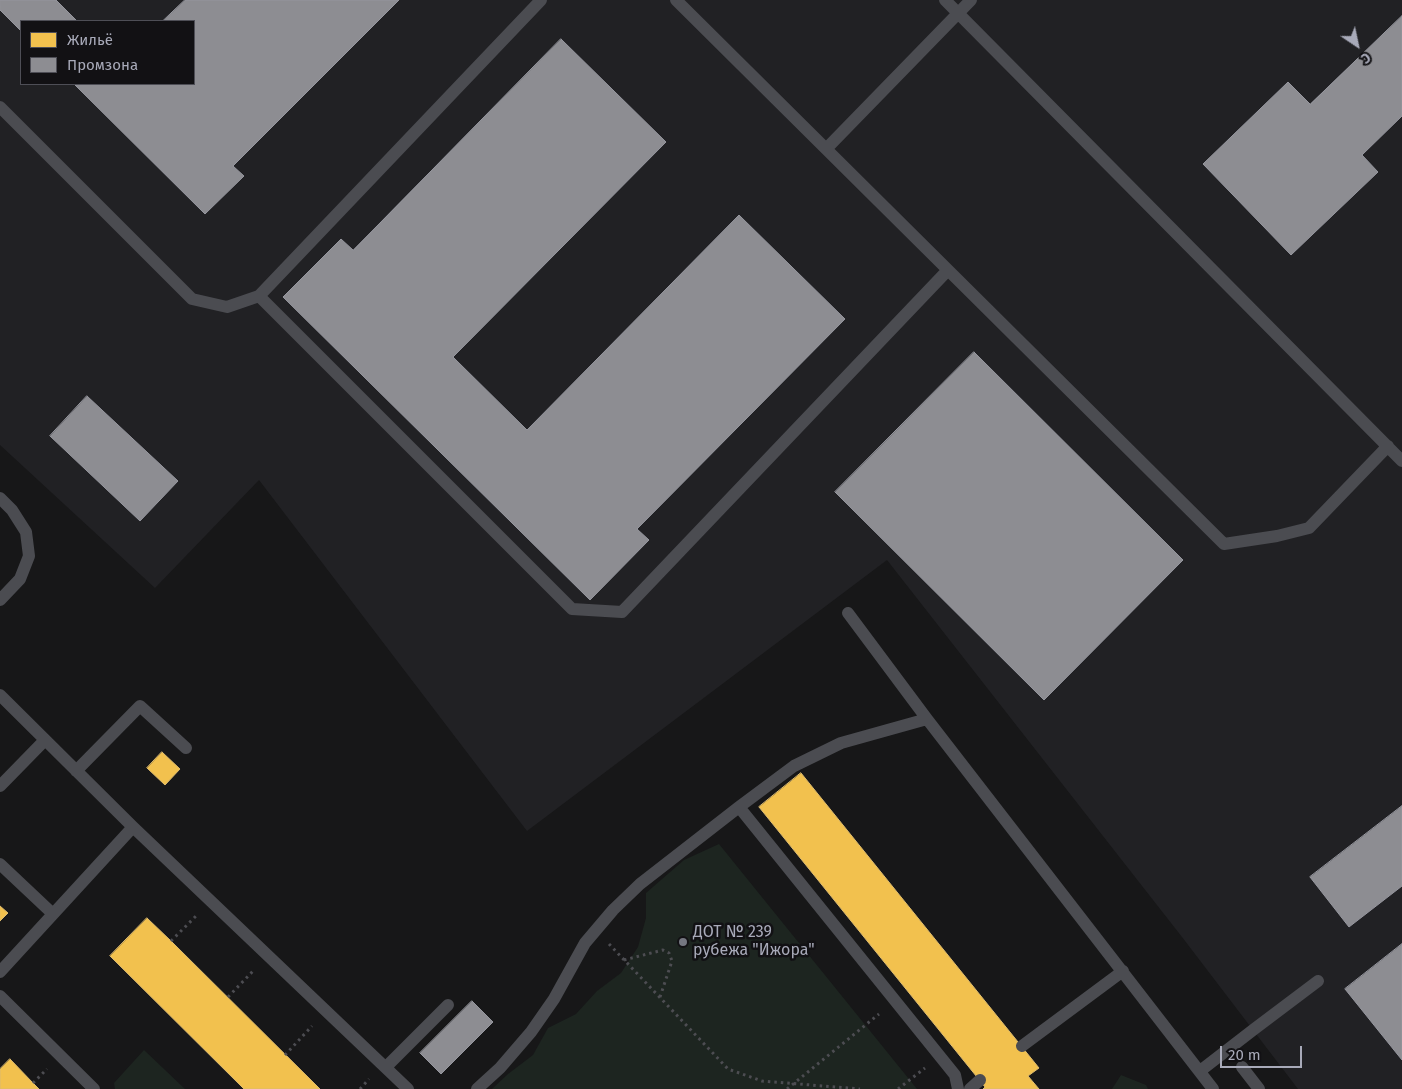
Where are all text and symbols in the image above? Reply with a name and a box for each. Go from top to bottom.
legend [20,20,195,85]
north arrow [1332,20,1382,70]
text: Жильё [67,31,113,49]
text: С [1358,49,1374,67]
text: Промзона [67,56,138,74]
place label: ДОТ № 239 рубежа "Ижора" [693,923,815,961]
marker: ДОТ № 239 рубежа "Ижора" [677,936,689,948]
scale bar [1222,1036,1304,1068]
text: 20 m [1228,1046,1261,1064]

